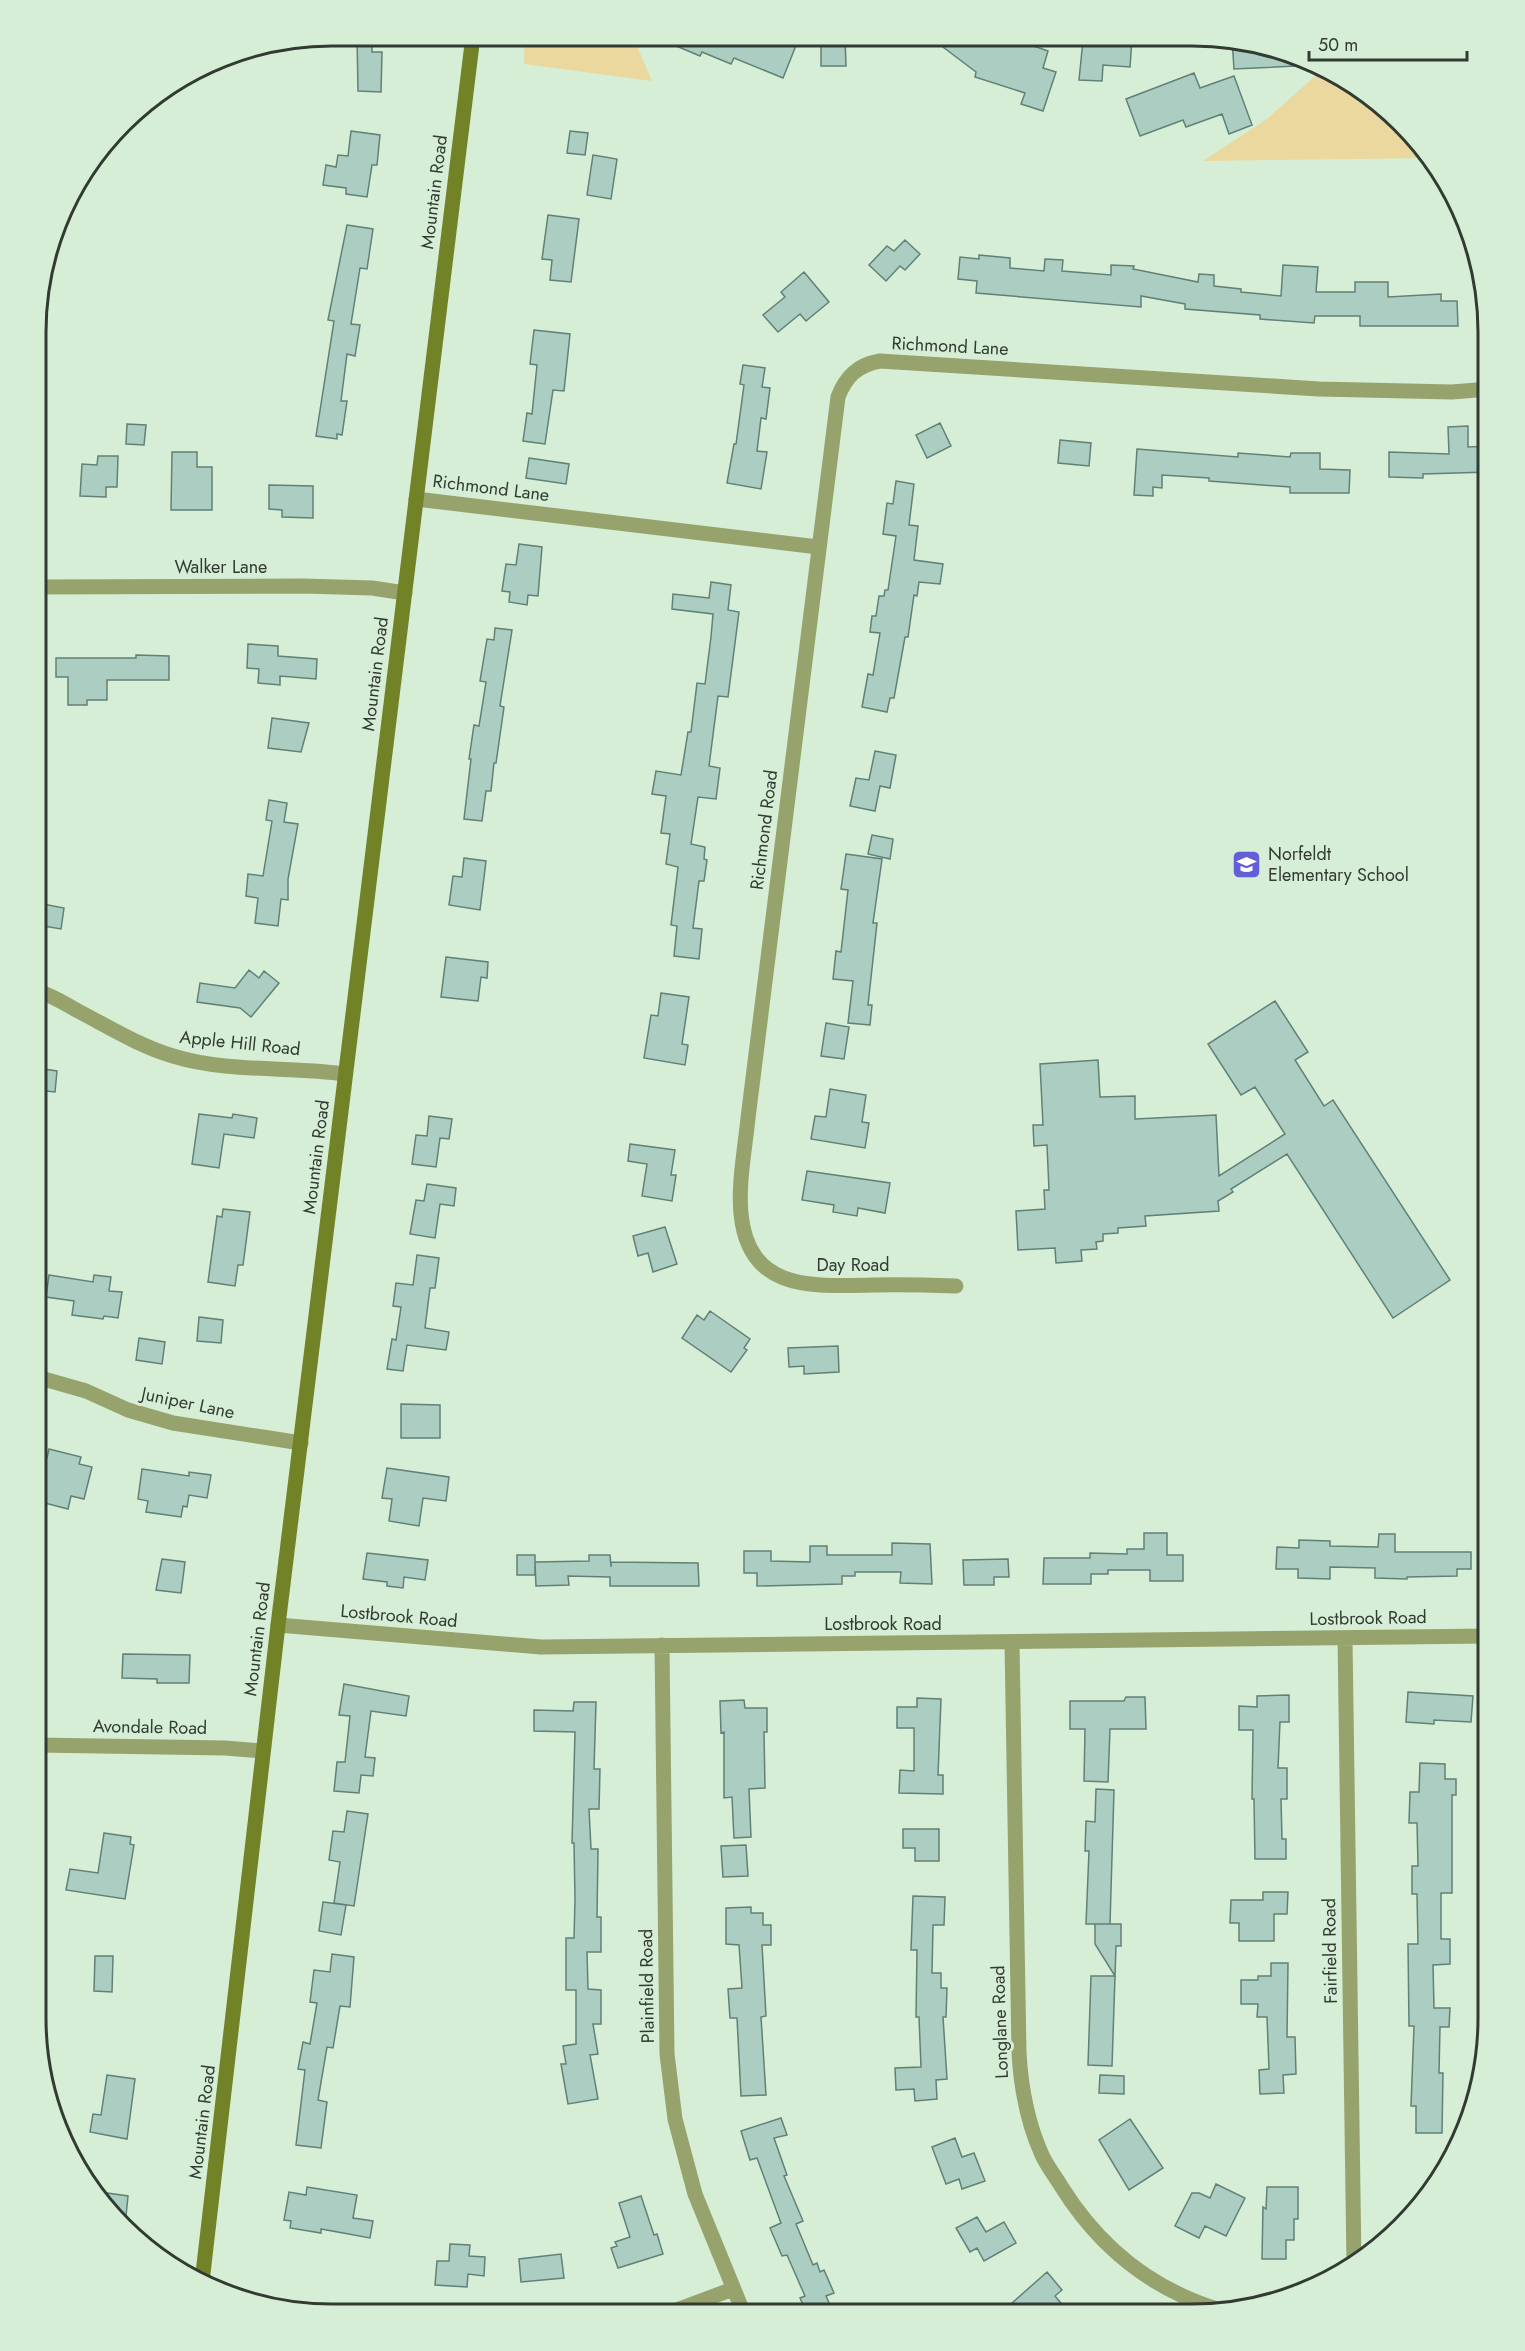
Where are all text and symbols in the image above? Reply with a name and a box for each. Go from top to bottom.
scale bar [1309,24,1466,62]
text: 50 m [1318,32,1358,58]
street label: Mountain Road [414,134,454,250]
street label: Richmond Lane [891,330,1009,362]
street label: Richmond Lane [431,468,551,508]
street label: Walker Lane [175,554,267,580]
street label: Mountain Road [355,616,395,732]
street label: Richmond Road [744,769,784,891]
place label: Norfeldt Elementary School [1268,841,1409,888]
school or university icon: Norfeldt Elementary School [1231,848,1263,880]
street label: Apple Hill Road [178,1024,302,1062]
street label: Mountain Road [296,1099,336,1215]
street label: Day Road [817,1252,889,1278]
street label: Juniper Lane [137,1380,237,1426]
street label: Mountain Road [237,1581,277,1697]
street label: Lostbrook Road [339,1598,459,1634]
street label: Lostbrook Road [1309,1604,1427,1632]
street label: Lostbrook Road [824,1611,942,1637]
street label: Avondale Road [93,1713,207,1741]
street label: Fairfield Road [1316,1898,1344,2004]
street label: Plainfield Road [633,1929,661,2043]
street label: Longlane Road [985,1965,1015,2079]
street label: Mountain Road [182,2064,222,2180]

